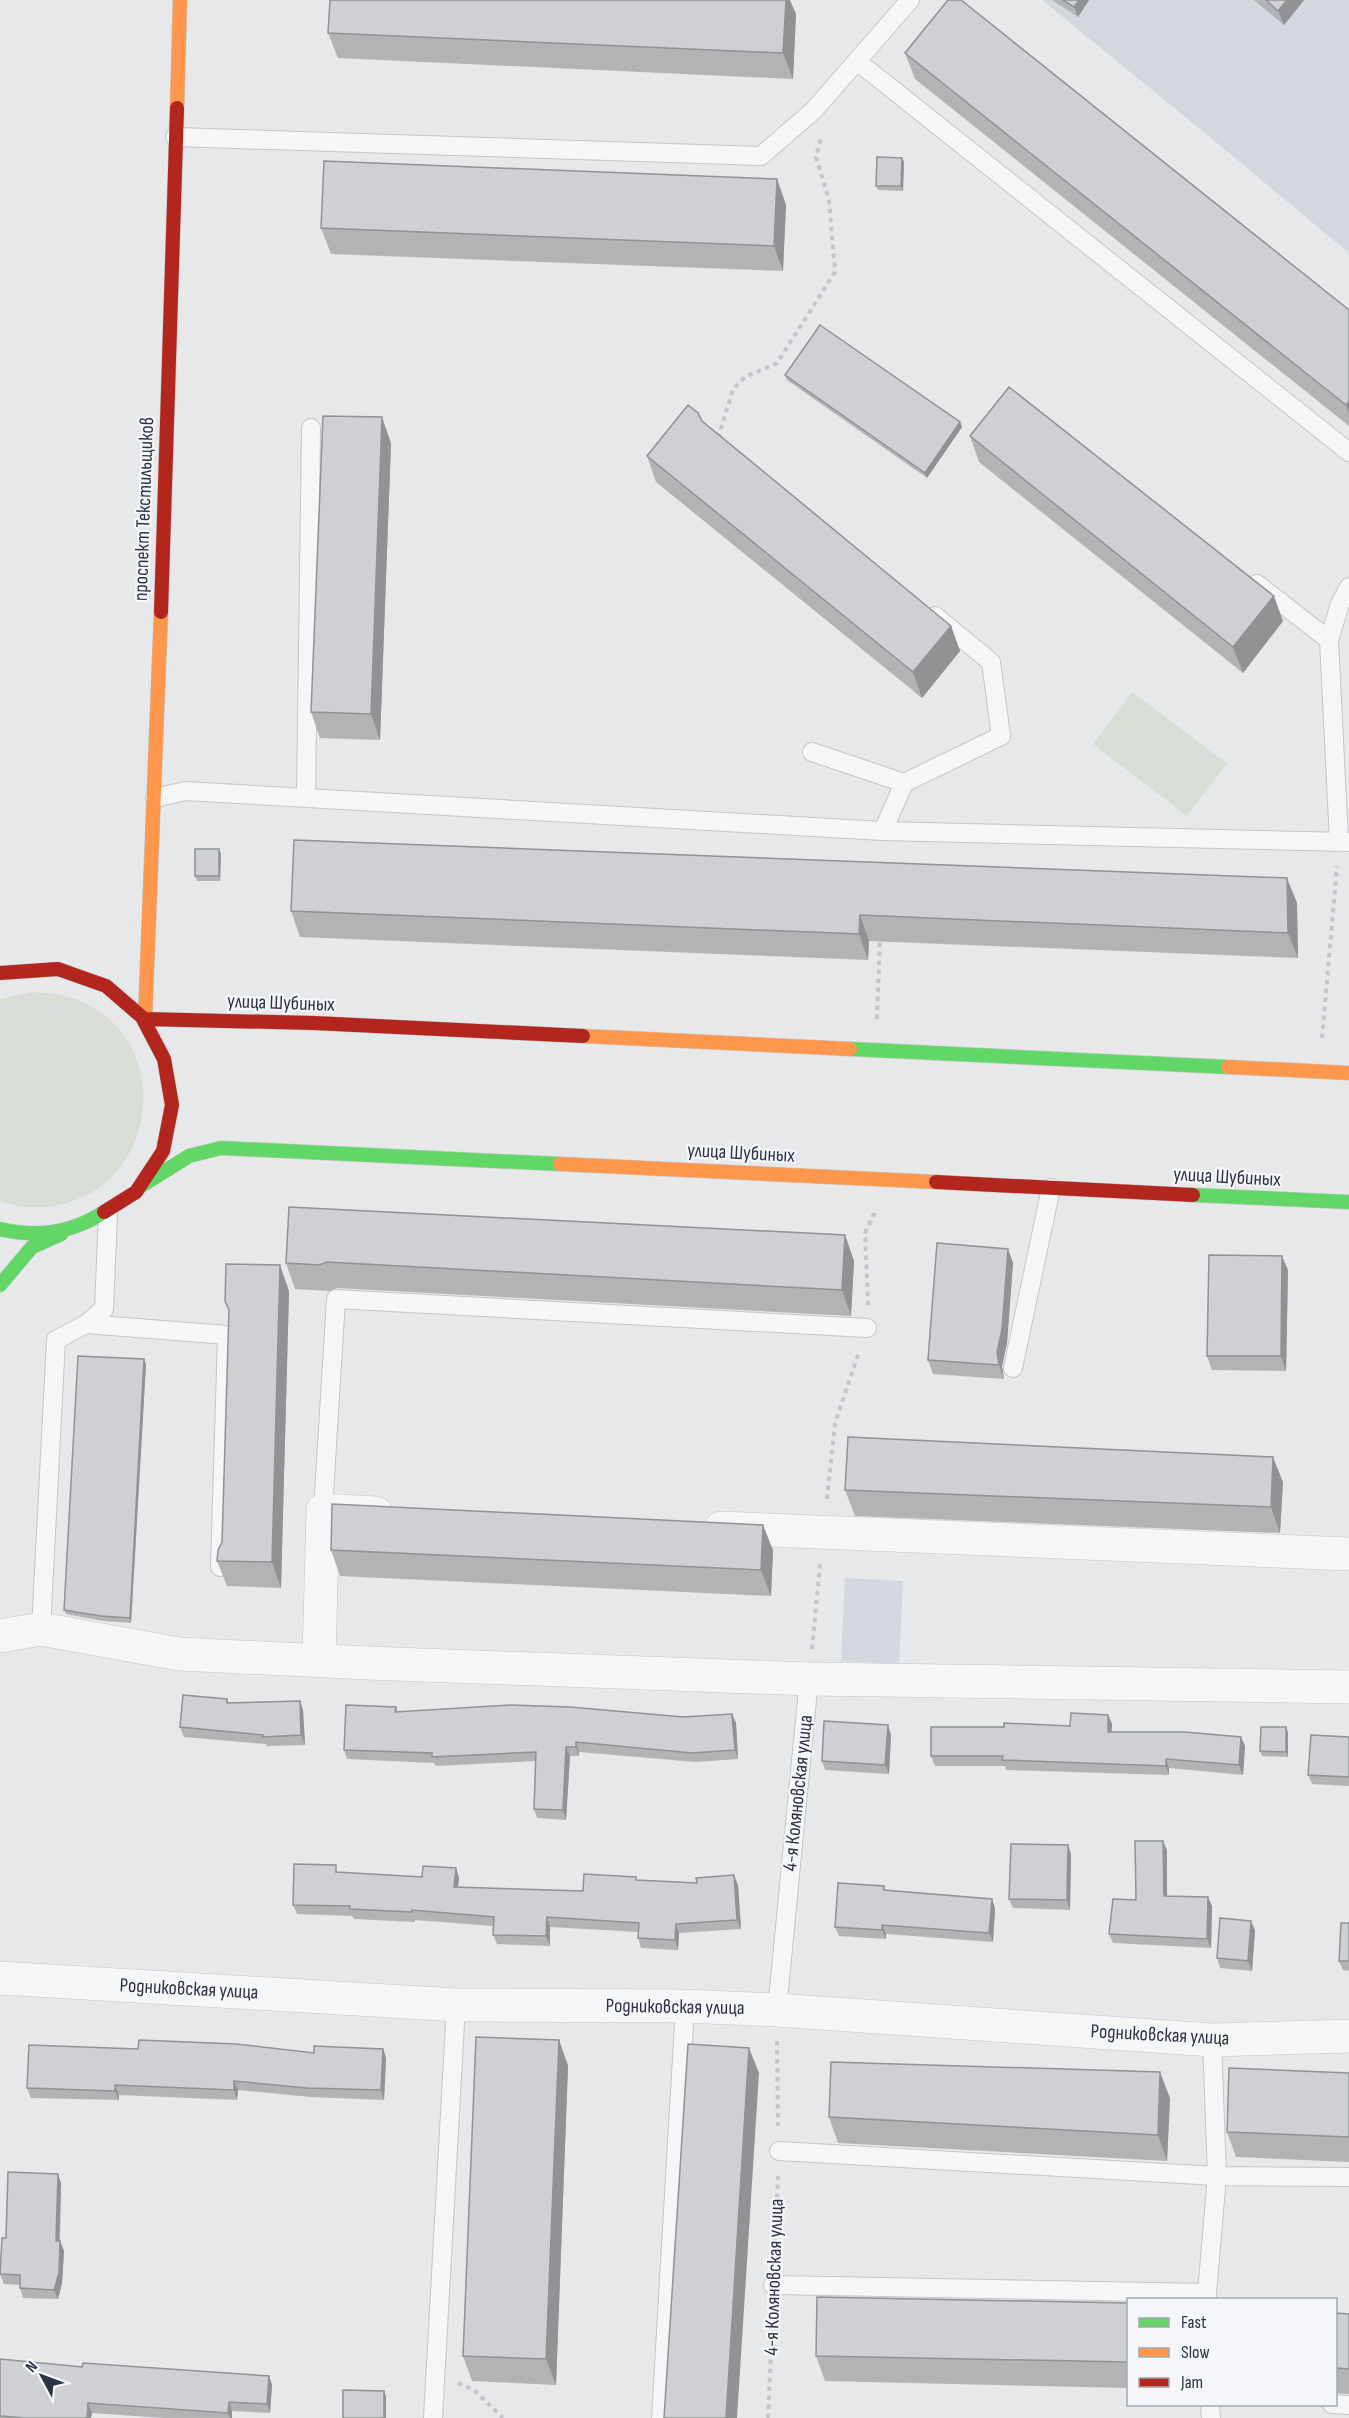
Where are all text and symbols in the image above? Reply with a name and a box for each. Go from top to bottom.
street label: проспект Текстильщиков [129,417,159,601]
street label: улица Шубиных [227,989,336,1017]
street label: улица Шубиных [687,1138,796,1168]
street label: улица Шубиных [1173,1162,1282,1192]
street label: 4-я Коляновская улица [778,1714,818,1872]
street label: Родниковская улица [119,1973,259,2005]
street label: Родниковская улица [605,1994,745,2020]
street label: Родниковская улица [1090,2019,1230,2051]
street label: 4-я Коляновская улица [759,2198,789,2356]
legend [1127,2298,1337,2406]
text: Fast [1181,2312,1207,2333]
text: Slow [1181,2342,1210,2363]
north arrow [12,2346,72,2406]
text: N [22,2358,42,2377]
text: Jam [1180,2372,1203,2393]

